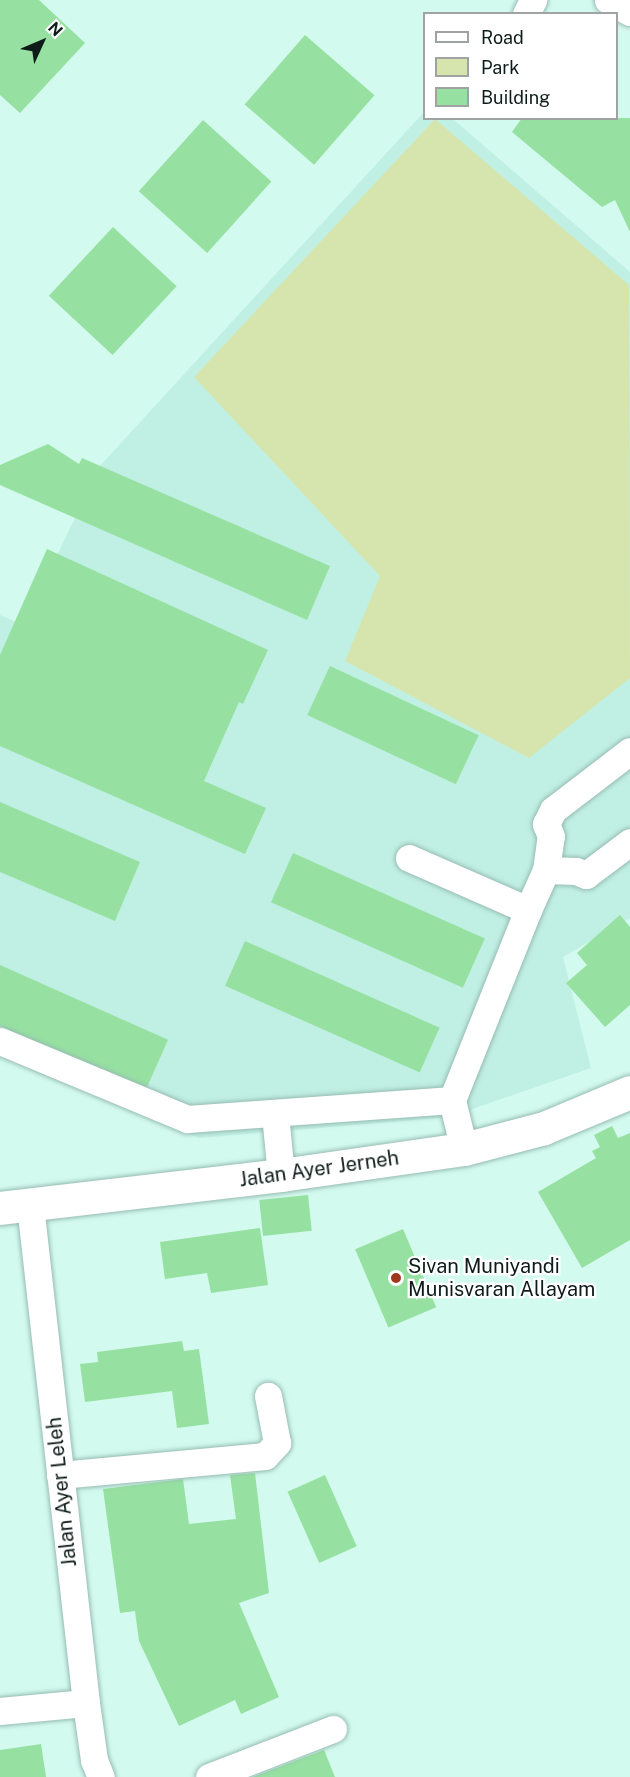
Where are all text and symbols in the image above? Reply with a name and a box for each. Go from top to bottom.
north arrow [12,12,72,72]
legend [423,12,618,120]
text: N [44,18,66,40]
text: Road [481,27,524,48]
text: Park [481,57,519,78]
text: Building [481,87,550,108]
street label: Jalan Ayer Jerneh [238,1146,400,1192]
place label: Sivan Muniyandi Munisvaran Allayam [408,1254,595,1301]
marker: Sivan Muniyandi Munisvaran Allayam [389,1271,403,1285]
street label: Jalan Ayer Leleh [42,1416,82,1568]

